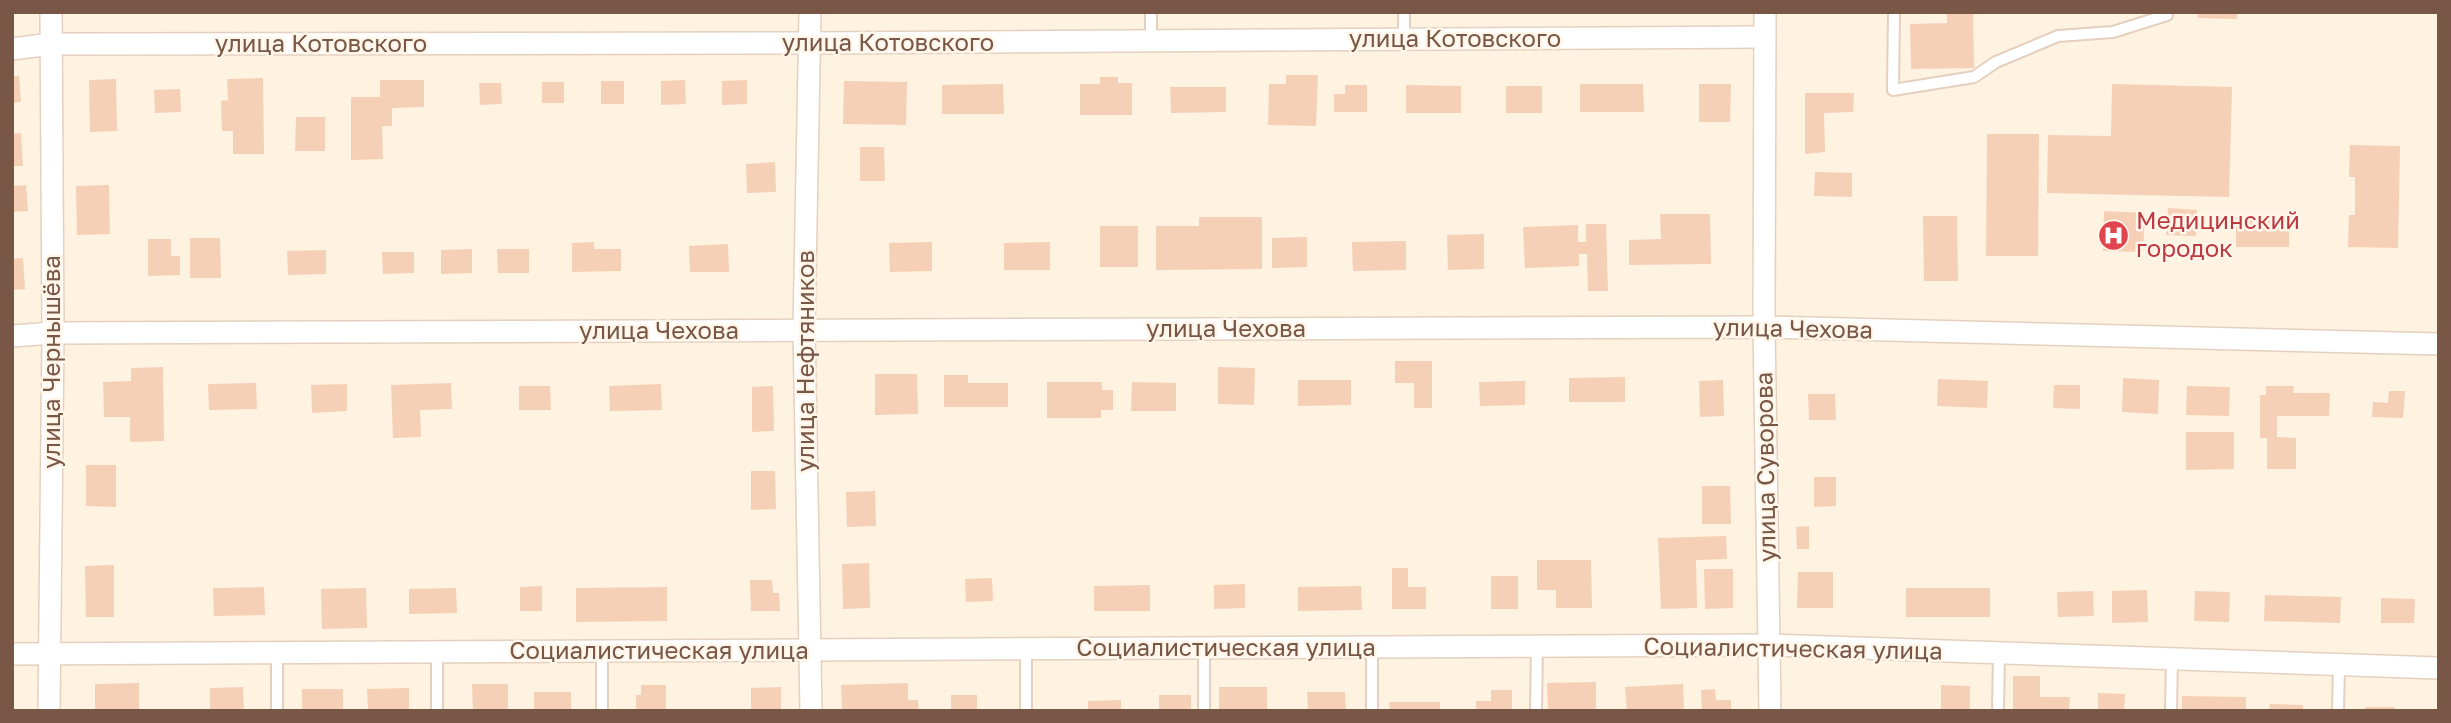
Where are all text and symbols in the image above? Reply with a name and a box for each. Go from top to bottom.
street label: улица Котовского [1349,23,1561,52]
street label: улица Котовского [782,27,994,56]
street label: улица Котовского [215,28,427,57]
place label: Медицинский городок [2136,205,2300,262]
hospital icon: Медицинский городок [2096,218,2130,252]
street label: улица Нефтяников [790,250,819,472]
street label: улица Чернышёва [36,255,65,469]
street label: улица Чехова [1713,312,1873,343]
street label: улица Чехова [1146,313,1306,342]
street label: улица Чехова [579,315,739,344]
street label: улица Суворова [1748,372,1781,562]
street label: Социалистическая улица [1643,630,1943,665]
street label: Социалистическая улица [1076,632,1376,661]
street label: Социалистическая улица [509,635,809,664]

